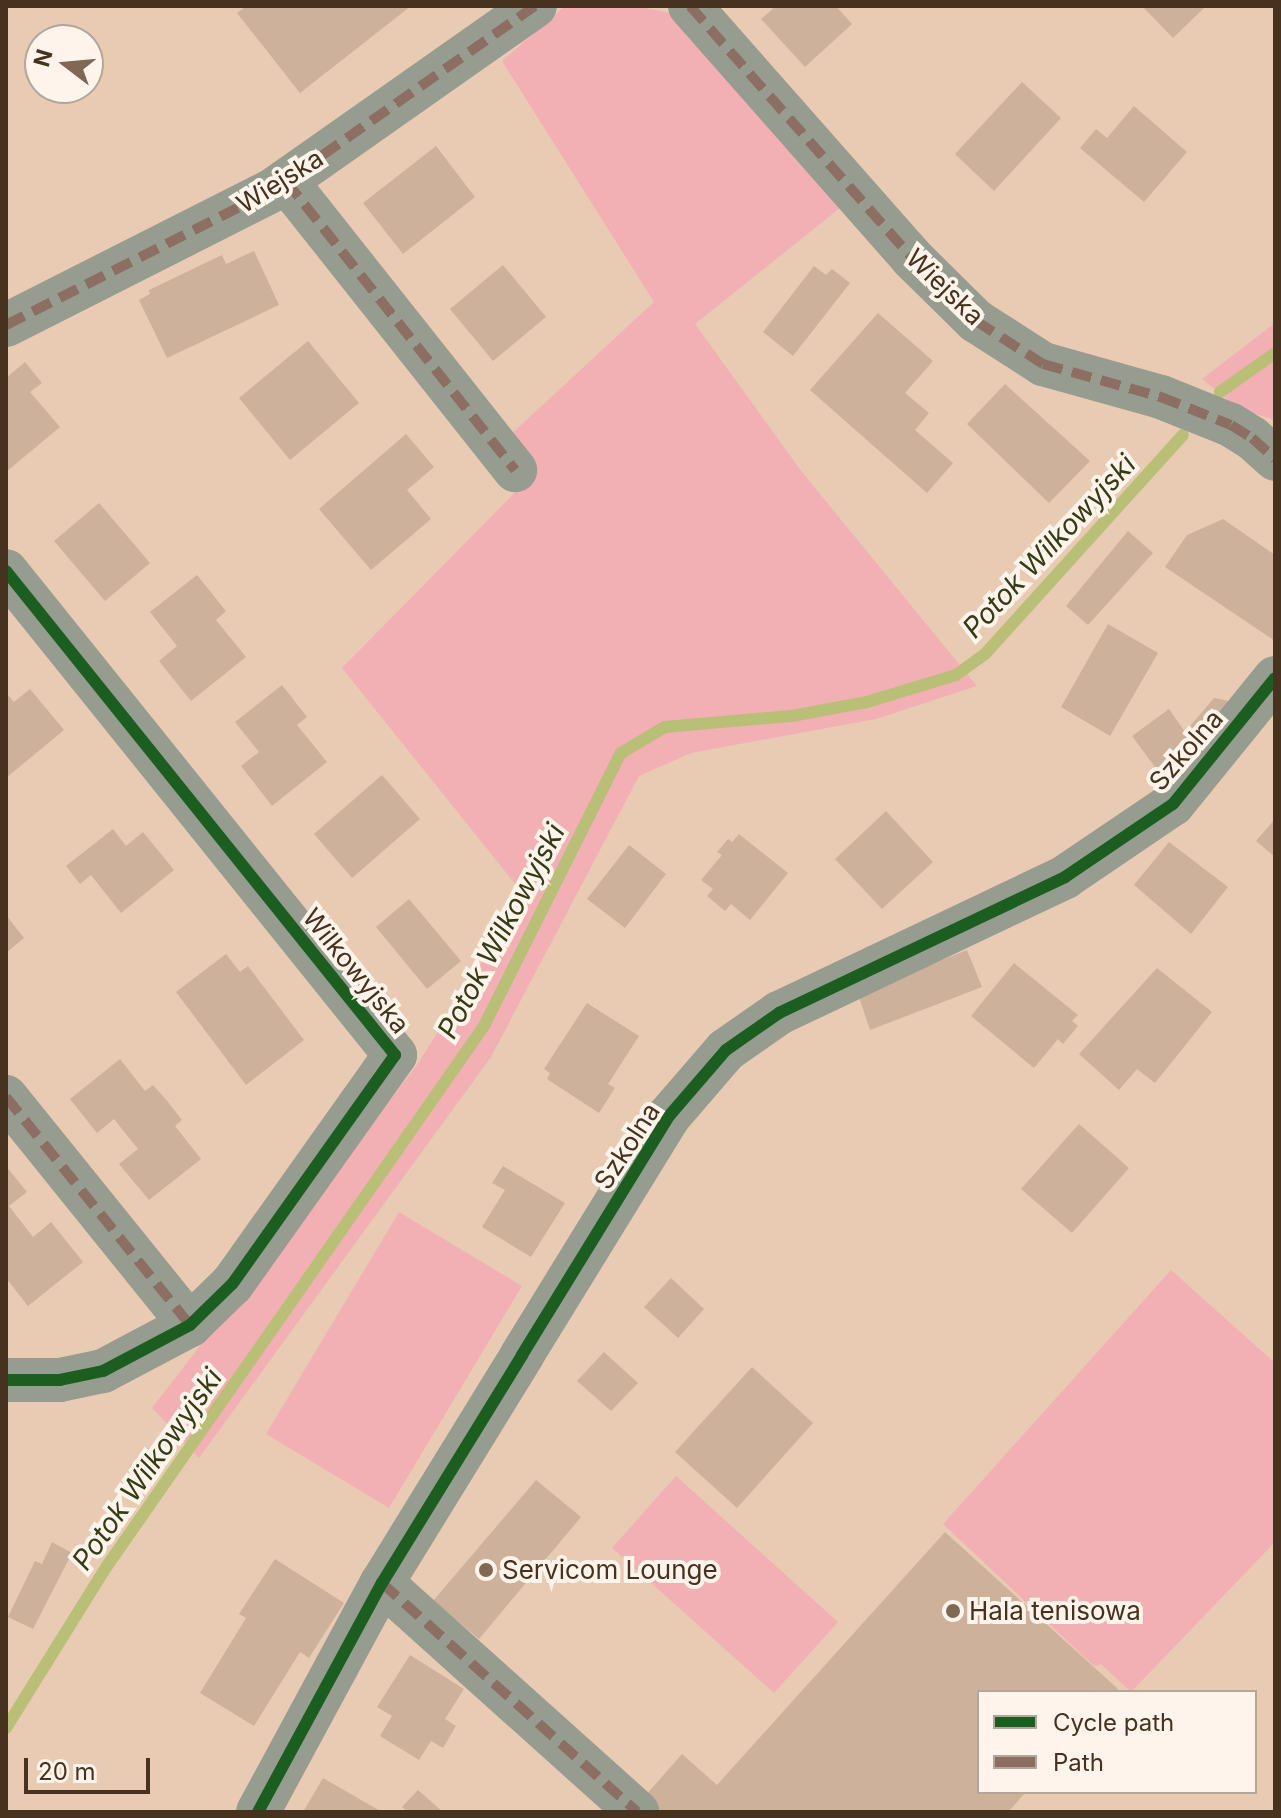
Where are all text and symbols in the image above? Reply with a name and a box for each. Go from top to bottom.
north arrow [24,24,104,104]
text: N [28,46,58,70]
street label: Wiejska [231,142,329,220]
street label: Wiejska [900,242,990,332]
water label: Potok Wilkowyjski [956,447,1142,645]
street label: Szkolna [1143,703,1229,797]
water label: Potok Wilkowyjski [430,818,572,1044]
street label: Wilkowyjska [296,902,416,1040]
street label: Szkolna [588,1097,666,1195]
water label: Potok Wilkowyjski [65,1362,229,1576]
place label: Servicom Lounge [502,1554,718,1586]
marker: Servicom Lounge [477,1561,495,1579]
place label: Hala tenisowa [969,1595,1141,1627]
marker: Hala tenisowa [944,1602,962,1620]
legend [977,1690,1257,1794]
text: Cycle path [1053,1708,1174,1737]
scale bar [28,1742,154,1792]
text: Path [1053,1748,1104,1777]
text: 20 m [38,1757,96,1786]

